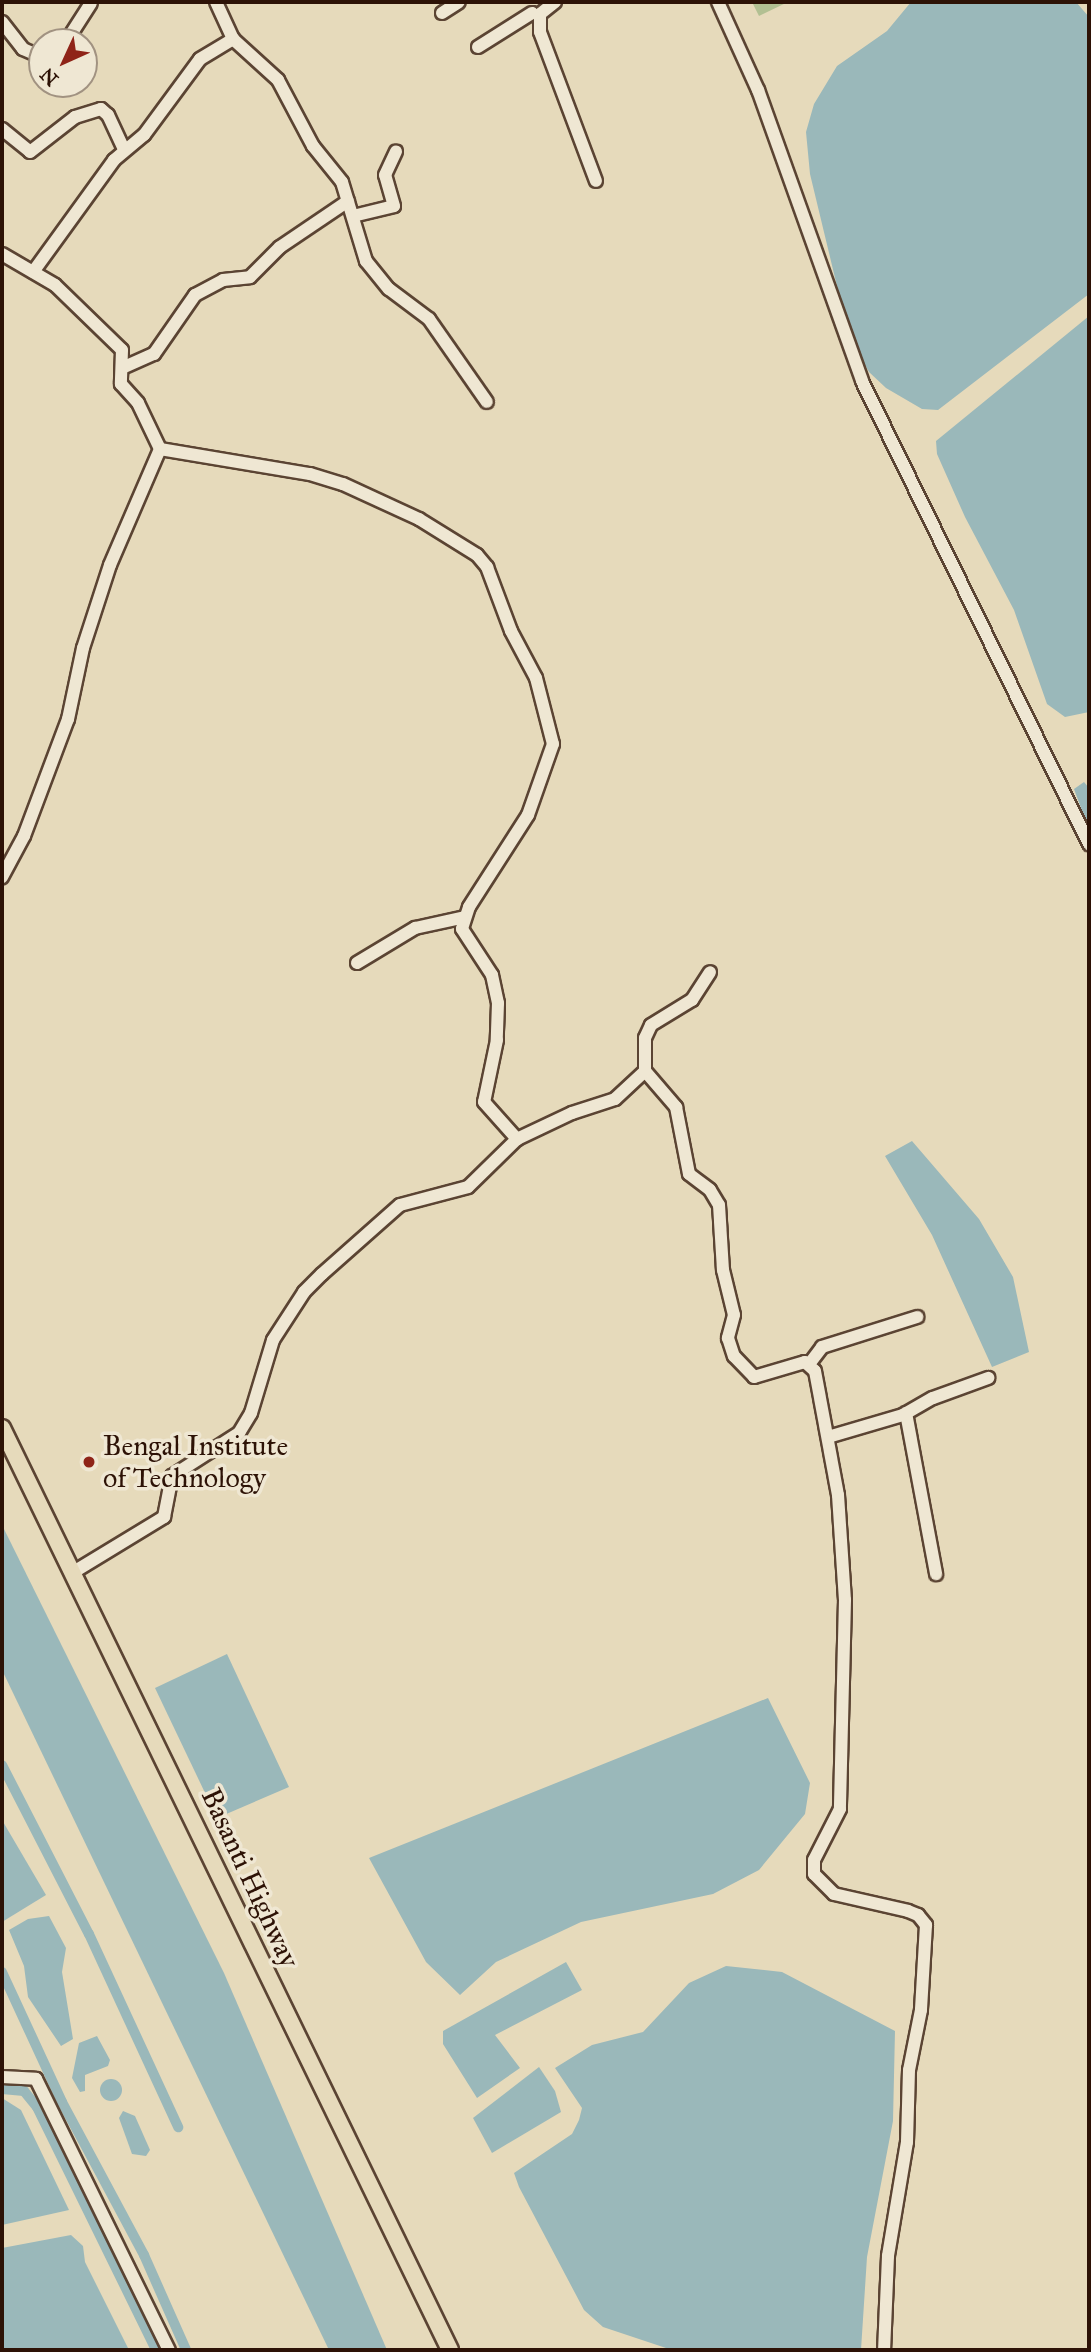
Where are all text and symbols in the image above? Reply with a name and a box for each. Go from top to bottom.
north arrow [28,28,98,98]
text: N [35,63,63,91]
place label: Bengal Institute of Technology [103,1429,288,1495]
marker: Bengal Institute of Technology [81,1454,97,1470]
street label: Basanti Highway [194,1783,306,1973]

